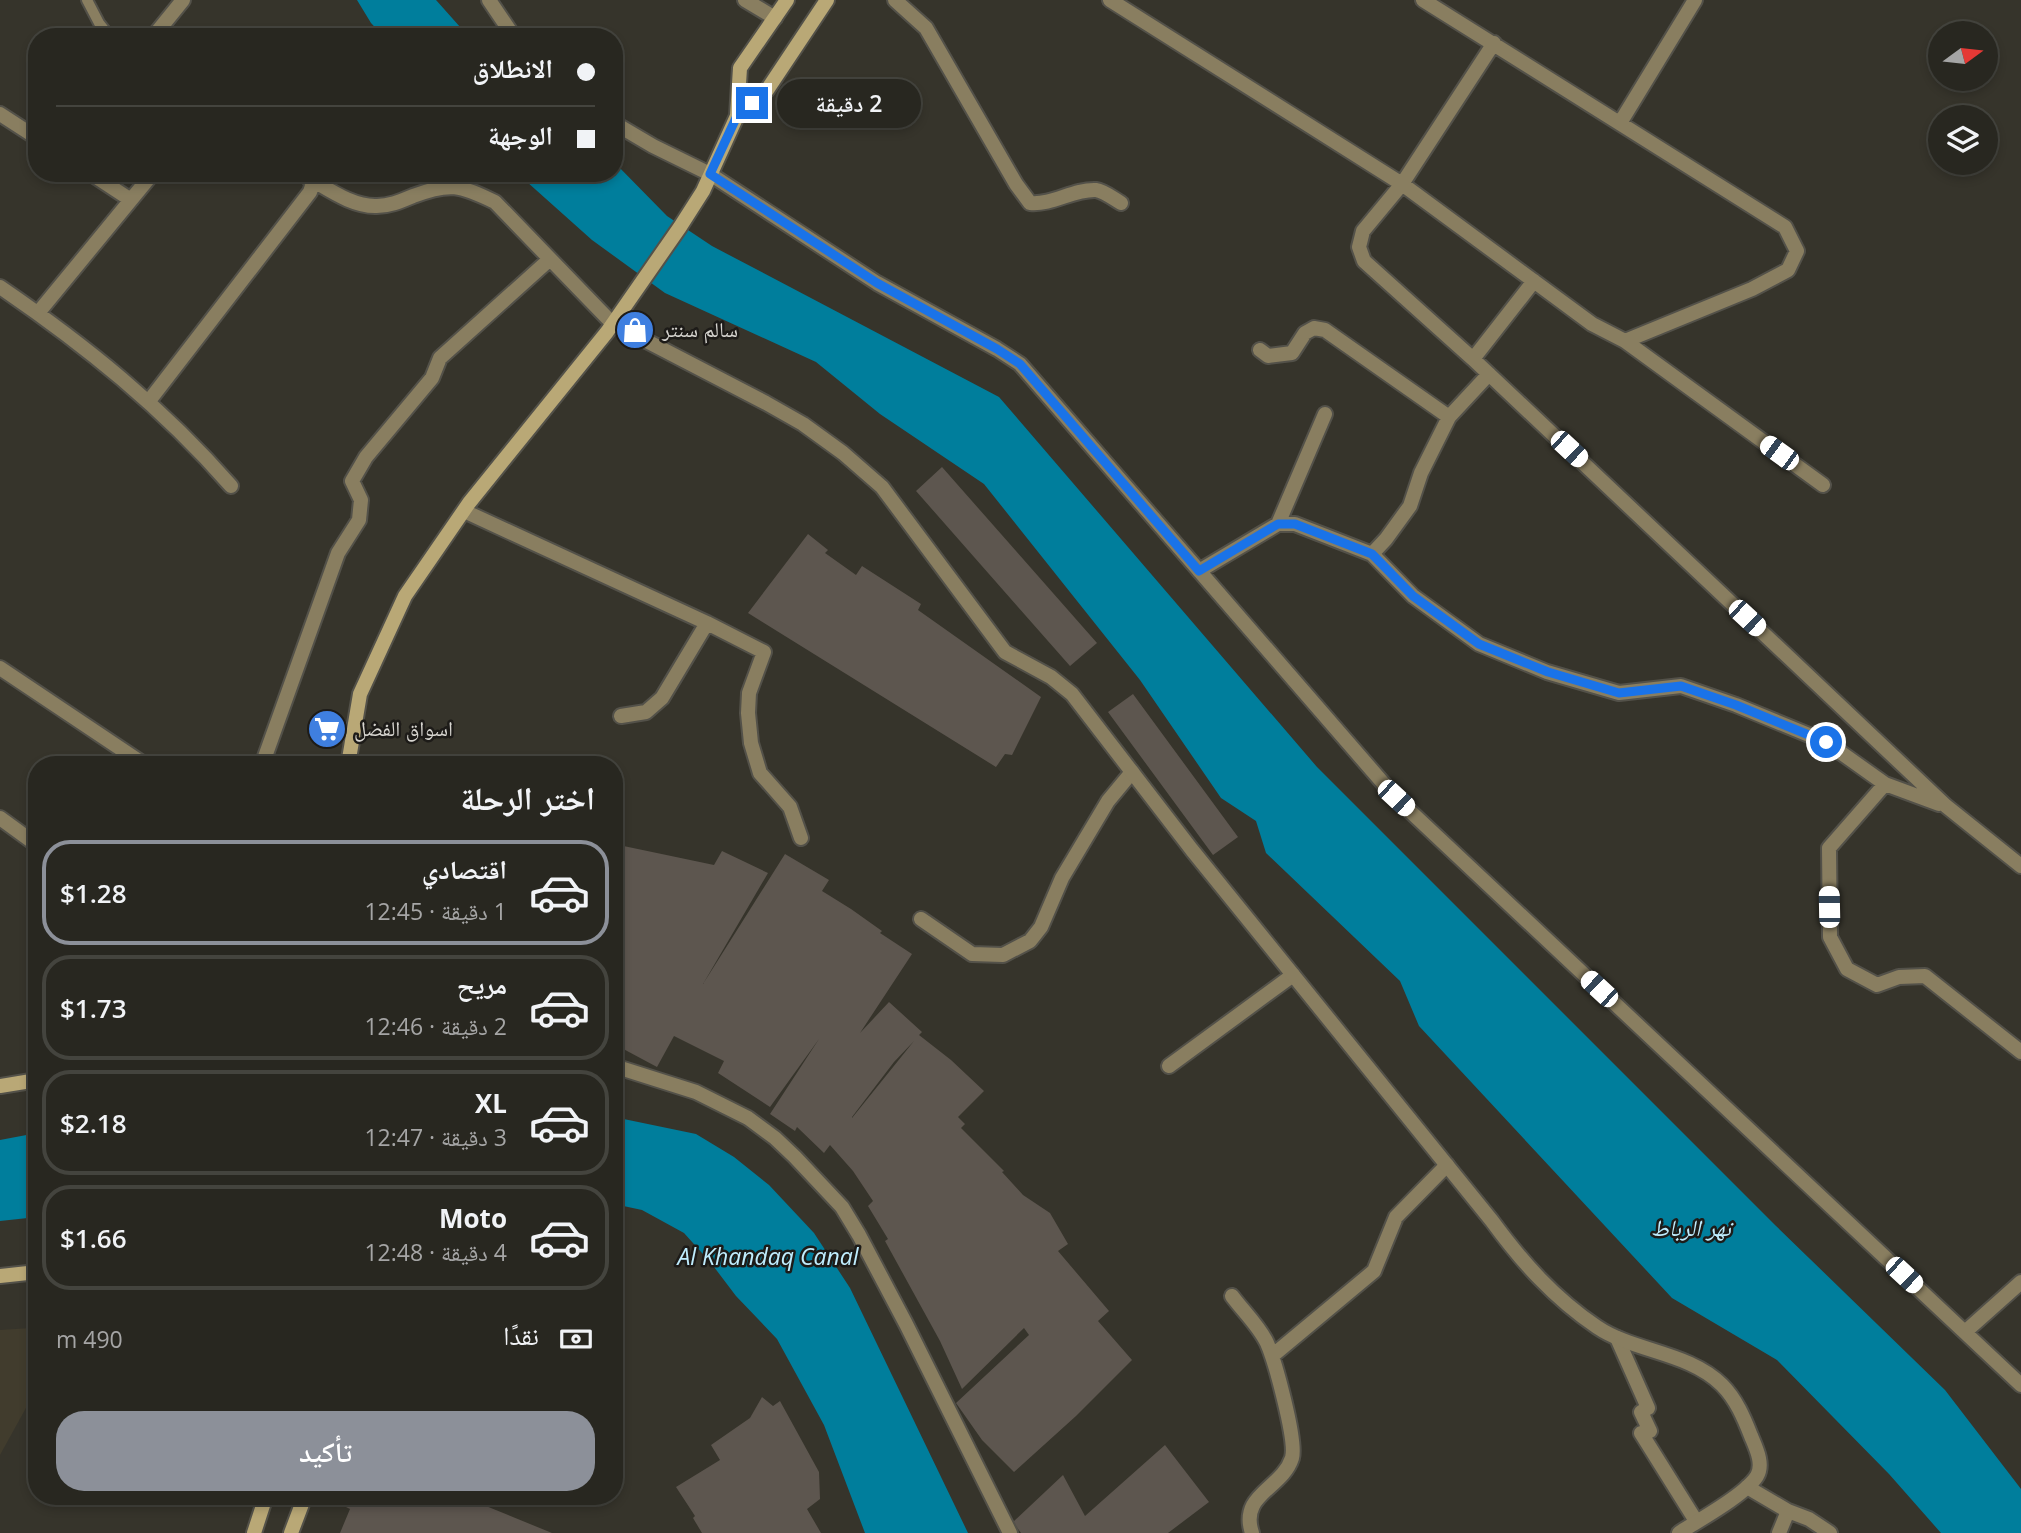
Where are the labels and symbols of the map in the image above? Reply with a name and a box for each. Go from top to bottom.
north arrow [1928,21,1998,91]
callout: 2 دقيقة [776,78,920,128]
route end [736,87,768,119]
shop icon: سالم سنتر [614,309,656,351]
place label: سالم سنتر [661,315,738,344]
car [1547,427,1592,471]
car [1756,432,1803,474]
car [1725,596,1770,640]
supermarket icon: اسواق الفضل [306,708,348,750]
place label: اسواق الفضل [354,714,453,742]
route start [1810,726,1842,758]
car [1374,776,1419,820]
car [1819,886,1840,928]
car [1577,967,1622,1011]
water label: نهر الرباط [1651,1211,1734,1243]
water label: Al Khandaq Canal [675,1240,860,1272]
car [1882,1253,1927,1297]

